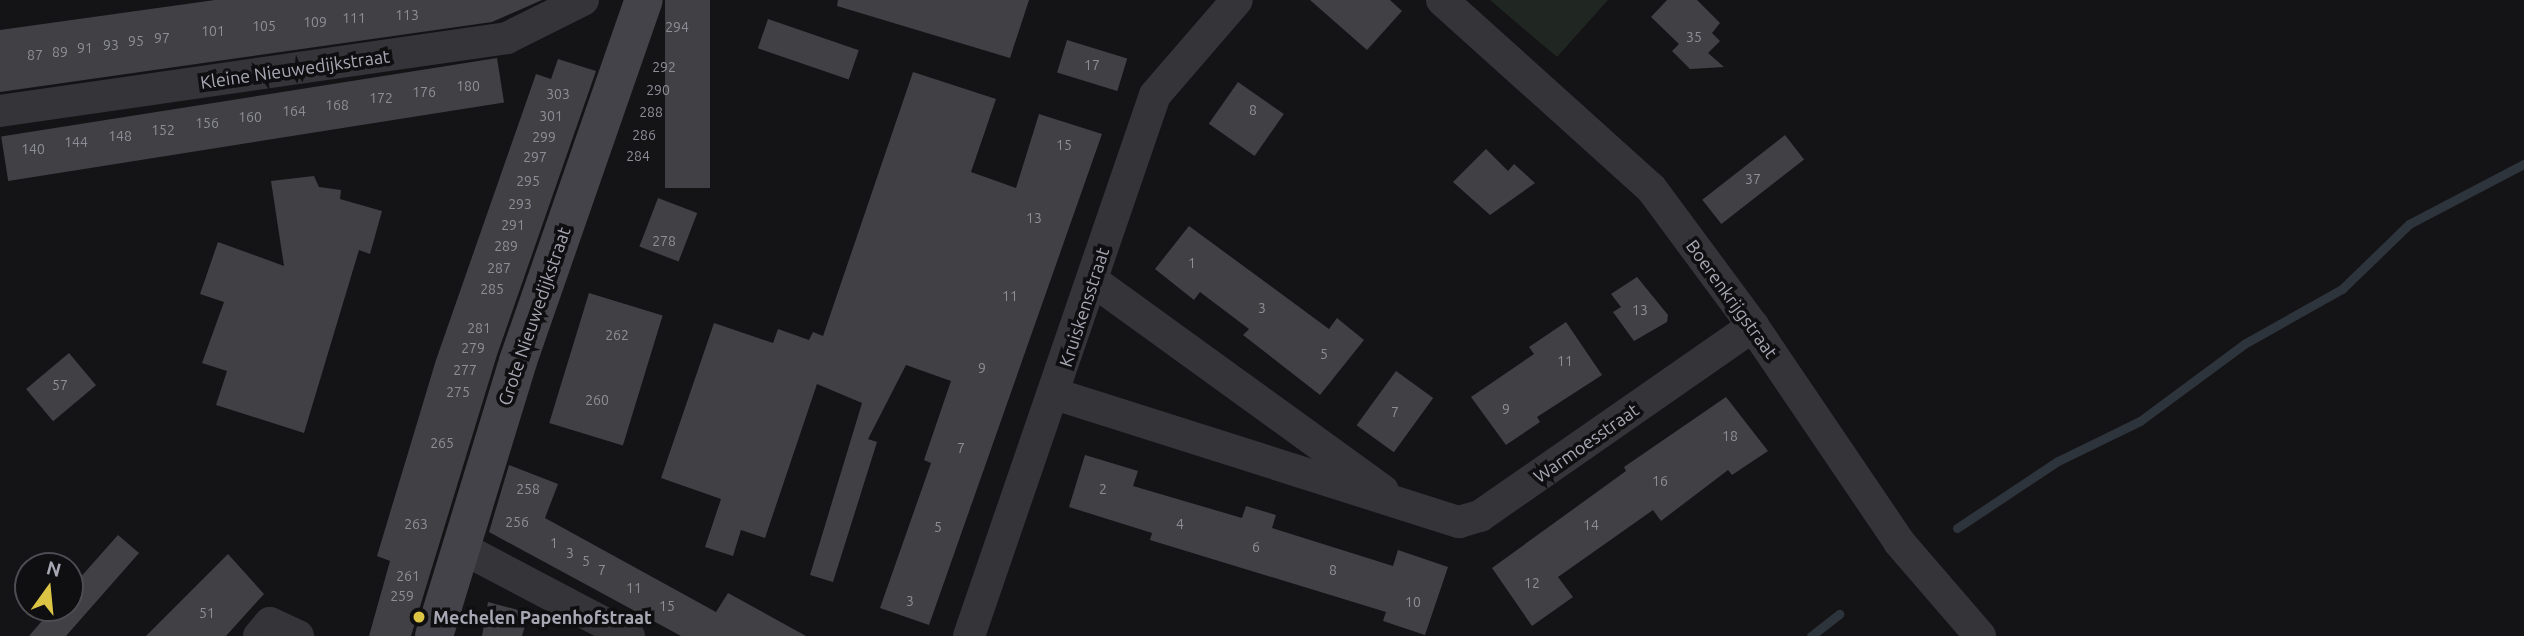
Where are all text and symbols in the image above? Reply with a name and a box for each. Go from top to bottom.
house number: 113 [395,7,419,23]
house number: 111 [342,10,366,26]
house number: 109 [303,14,327,30]
house number: 105 [252,18,276,34]
house number: 294 [665,19,689,35]
house number: 101 [201,23,225,39]
house number: 35 [1686,29,1702,45]
house number: 97 [154,30,170,46]
house number: 95 [128,33,144,49]
house number: 93 [103,37,119,53]
house number: 91 [77,40,93,56]
house number: 89 [52,44,68,60]
street label: Kleine Nieuwedijkstraat [199,45,391,93]
house number: 87 [27,47,43,63]
house number: 17 [1084,57,1100,73]
house number: 292 [652,59,676,75]
house number: 180 [456,78,480,94]
house number: 290 [646,82,670,98]
house number: 176 [412,84,436,100]
house number: 303 [546,86,570,102]
house number: 172 [369,90,393,106]
house number: 168 [325,97,349,113]
house number: 8 [1249,102,1257,118]
house number: 164 [282,103,306,119]
house number: 288 [639,104,663,120]
house number: 301 [539,108,563,124]
house number: 160 [238,109,262,125]
house number: 156 [195,115,219,131]
house number: 152 [151,122,175,138]
house number: 286 [632,127,656,143]
house number: 148 [108,128,132,144]
house number: 299 [532,129,556,145]
house number: 144 [64,134,88,150]
house number: 15 [1056,137,1072,153]
house number: 140 [21,141,45,157]
house number: 284 [626,148,650,164]
house number: 297 [523,149,547,165]
house number: 37 [1745,171,1761,187]
house number: 295 [516,173,540,189]
house number: 293 [508,196,532,212]
house number: 13 [1026,210,1042,226]
house number: 291 [501,217,525,233]
street label: Grote Nieuwedijkstraat [493,224,575,408]
house number: 278 [652,233,676,249]
street label: Boerenkrijgstraat [1682,236,1782,362]
house number: 289 [494,238,518,254]
street label: Kruiskensstraat [1055,245,1113,369]
house number: 1 [1188,255,1196,271]
house number: 287 [487,260,511,276]
house number: 285 [480,281,504,297]
house number: 11 [1002,288,1018,304]
house number: 3 [1258,300,1266,316]
house number: 13 [1632,302,1648,318]
house number: 281 [467,320,491,336]
house number: 262 [605,327,629,343]
house number: 279 [461,340,485,356]
house number: 5 [1320,346,1328,362]
house number: 11 [1557,353,1573,369]
house number: 9 [978,360,986,376]
house number: 277 [453,362,477,378]
house number: 57 [52,377,68,393]
house number: 275 [446,384,470,400]
house number: 260 [585,392,609,408]
street label: Warmoesstraat [1529,399,1643,487]
house number: 9 [1502,401,1510,417]
house number: 7 [1391,404,1399,420]
house number: 18 [1722,428,1738,444]
house number: 265 [430,435,454,451]
house number: 7 [957,440,965,456]
house number: 16 [1652,473,1668,489]
house number: 258 [516,481,540,497]
house number: 2 [1099,481,1107,497]
house number: 256 [505,514,529,530]
house number: 263 [404,516,428,532]
house number: 4 [1176,516,1184,532]
house number: 14 [1583,517,1599,533]
house number: 5 [934,519,942,535]
house number: 1 [550,535,558,551]
house number: 6 [1252,539,1260,555]
house number: 3 [566,545,574,561]
north arrow [14,552,84,622]
house number: 5 [582,553,590,569]
text: N [44,556,64,581]
house number: 7 [598,562,606,578]
house number: 8 [1329,562,1337,578]
house number: 261 [396,568,420,584]
house number: 12 [1524,575,1540,591]
house number: 11 [626,580,642,596]
house number: 259 [390,588,414,604]
house number: 3 [906,593,914,609]
house number: 10 [1405,594,1421,610]
house number: 15 [659,598,675,614]
house number: 51 [199,605,215,621]
place label: Mechelen Papenhofstraat [433,606,652,628]
marker: Mechelen Papenhofstraat [411,609,427,625]

